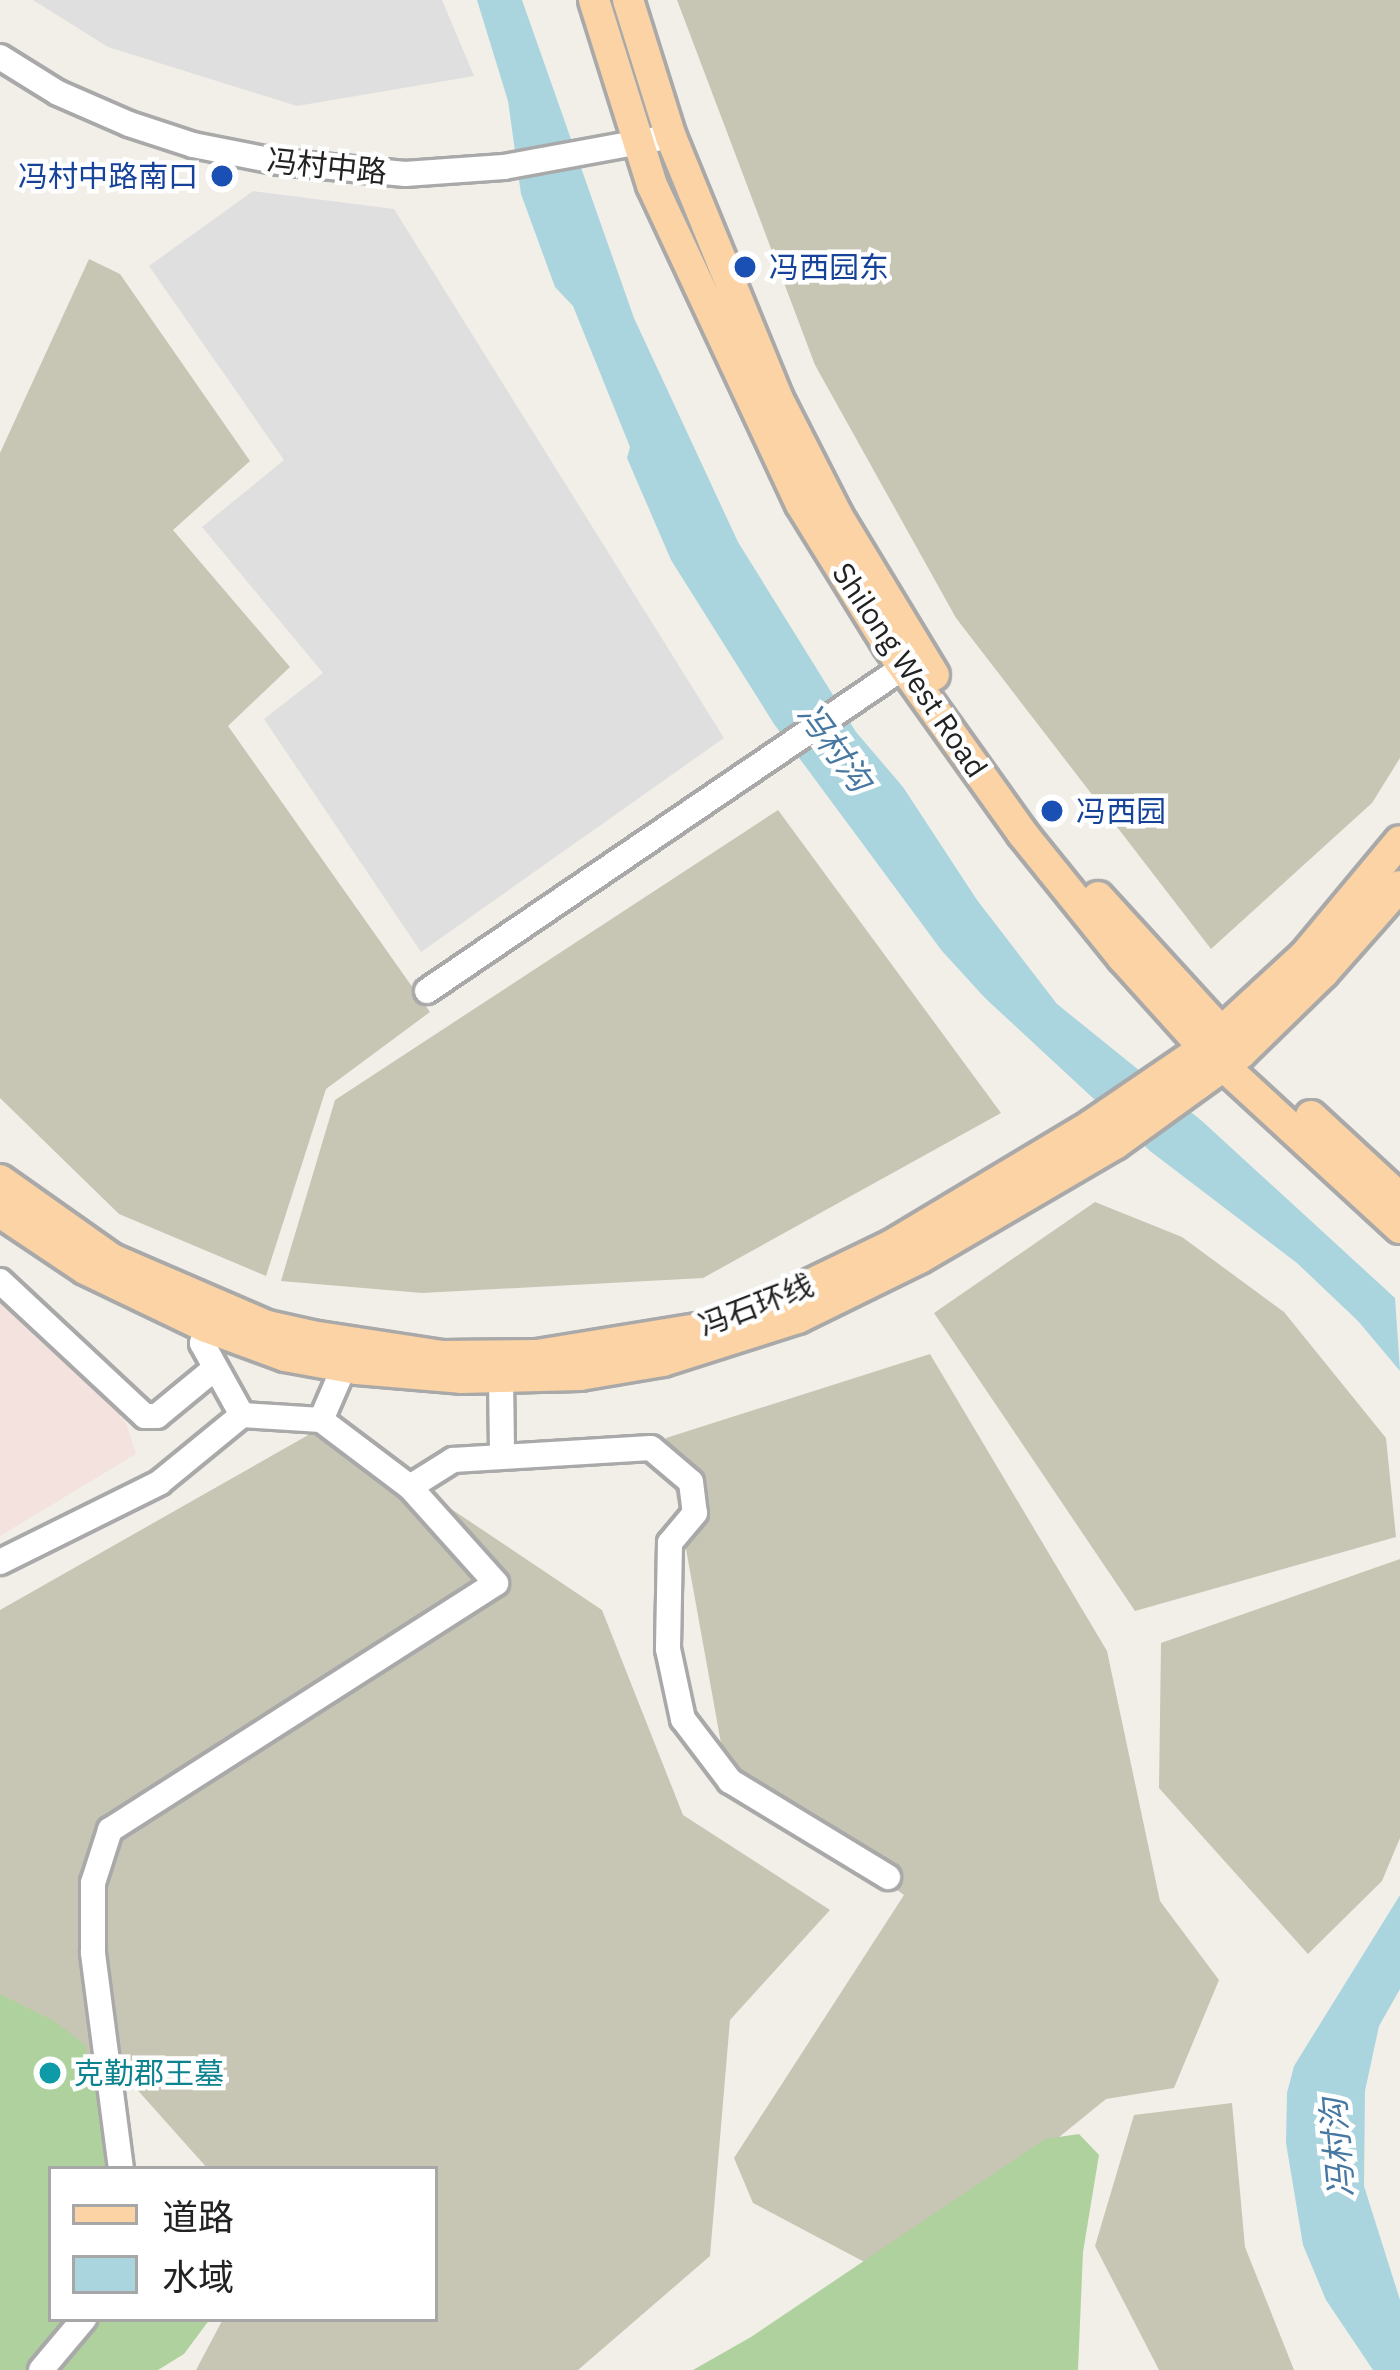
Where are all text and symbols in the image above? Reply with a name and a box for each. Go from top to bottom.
street label: 冯村中路 [265,142,389,190]
place label: 冯村中路南口 [18,158,198,194]
marker: 冯村中路南口 [209,163,235,189]
place label: 冯西园东 [769,249,889,285]
marker: 冯西园东 [732,254,758,280]
street label: Shilong West Road [825,556,995,784]
water label: 冯村沟 [790,695,880,799]
place label: 冯西园 [1076,793,1166,829]
marker: 冯西园 [1039,798,1065,824]
street label: 冯石环线 [694,1267,818,1343]
place label: 克勤郡王墓 [74,2055,224,2091]
marker: 克勤郡王墓 [37,2060,63,2086]
water label: 冯村沟 [1313,2097,1361,2199]
legend [48,2166,438,2322]
text: 道路 [162,2193,234,2240]
text: 水域 [162,2253,234,2300]

